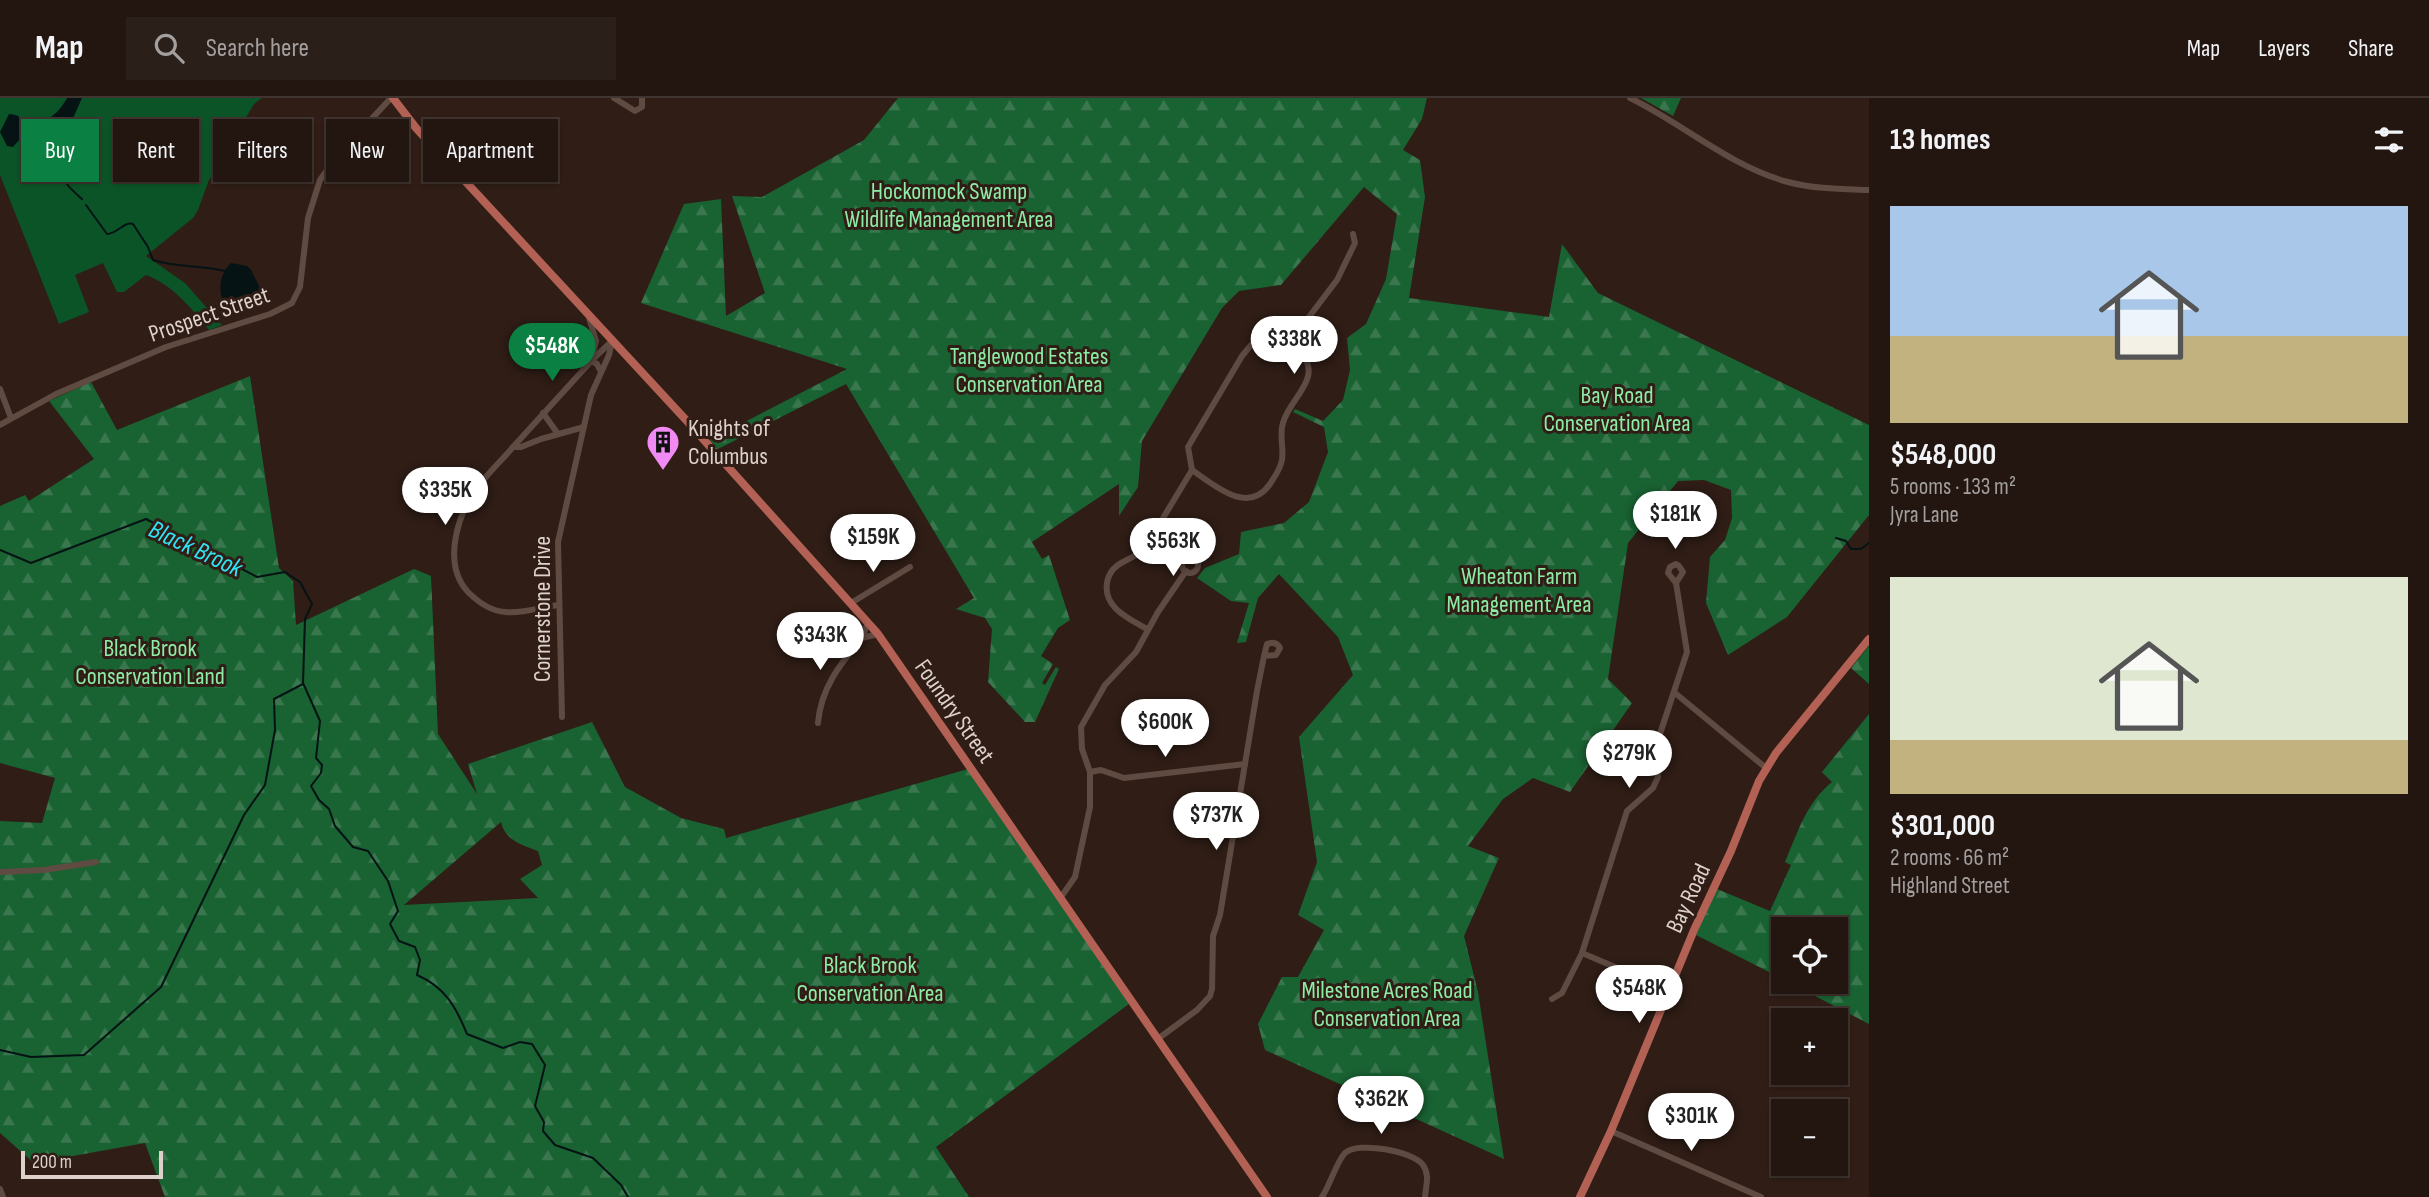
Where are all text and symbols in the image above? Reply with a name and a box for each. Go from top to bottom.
search box [126,17,616,80]
text: Map [35,28,84,68]
icon: search [150,29,188,67]
text: Search here [206,33,309,64]
text: Map [2187,34,2220,63]
text: Layers [2258,34,2310,63]
text: Share [2348,34,2394,63]
chip: Buy [21,119,99,182]
chip: Rent [113,119,199,182]
chip: Filters [213,119,312,182]
chip: New [326,119,409,182]
chip: Apartment [423,119,558,182]
icon: filters [2370,121,2408,159]
text: 13 homes [1890,122,1991,158]
park label: Hockomock Swamp Wildlife Management Area [845,177,1053,234]
icon: home [2086,252,2212,378]
street label: Prospect Street [145,280,273,349]
pin: $338K [1245,316,1343,376]
pin: $548K [503,324,601,383]
text: $338K [1267,325,1321,353]
text: $548K [525,332,579,360]
park label: Tanglewood Estates Conservation Area [950,342,1108,399]
park label: Bay Road Conservation Area [1543,381,1691,438]
place label: Knights of Columbus [688,414,771,471]
building icon: Knights of Columbus [644,423,682,472]
text: $548,000 [1890,437,1996,473]
pin: $335K [396,468,494,527]
text: 5 rooms · 133 m² [1890,473,2016,501]
text: $335K [418,476,472,504]
pin: $181K [1626,491,1724,551]
text: $181K [1649,500,1701,528]
text: Jyra Lane [1890,501,1959,529]
water label: Black Brook [144,514,248,585]
pin: $159K [824,514,922,574]
pin: $563K [1124,518,1222,578]
text: $159K [846,523,900,551]
text: $563K [1146,527,1200,555]
street label: Cornerstone Drive [528,536,557,682]
park label: Wheaton Farm Management Area [1447,562,1591,619]
pin: $343K [771,612,869,672]
text: $343K [793,621,847,649]
icon: home [2086,623,2212,749]
park label: Black Brook Conservation Land [75,634,225,691]
street label: Foundry Street [908,654,1001,769]
pin: $600K [1116,700,1214,759]
text: $600K [1137,708,1193,736]
pin: $279K [1580,730,1678,790]
text: $279K [1602,739,1656,767]
pin: $737K [1167,792,1265,852]
text: $737K [1189,801,1243,829]
text: $301,000 [1890,808,1995,844]
text: 2 rooms · 66 m² [1890,844,2009,872]
street label: Bay Road [1660,859,1717,937]
text: Highland Street [1890,872,2010,900]
map controls [1771,917,1848,1176]
button: locate [1771,917,1848,994]
park label: Black Brook Conservation Area [796,951,944,1008]
pin: $548K [1590,965,1688,1025]
text: $548K [1612,974,1666,1002]
park label: Milestone Acres Road Conservation Area [1302,976,1472,1033]
button: + [1771,1008,1848,1085]
pin: $362K [1332,1076,1430,1136]
text: $362K [1354,1085,1408,1113]
pin: $301K [1642,1094,1740,1153]
button: − [1771,1099,1848,1176]
text: $301K [1664,1102,1718,1130]
scale bar [21,1148,163,1180]
text: 200 m [32,1151,72,1174]

